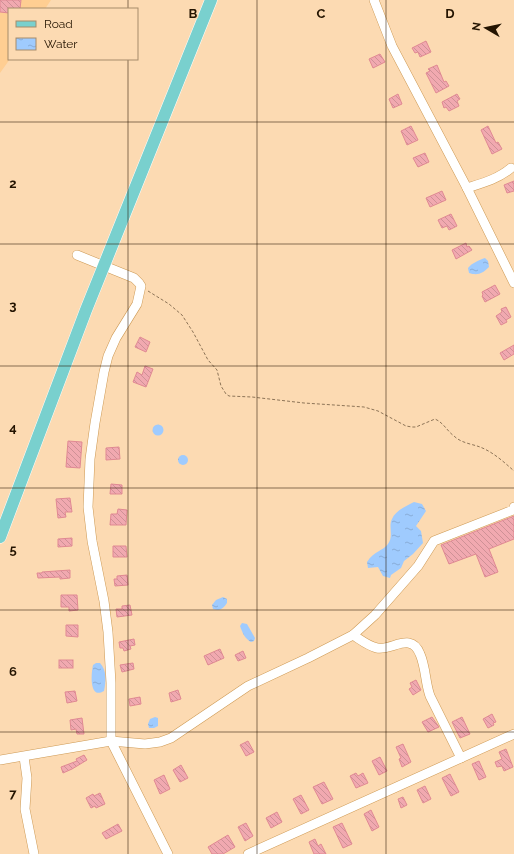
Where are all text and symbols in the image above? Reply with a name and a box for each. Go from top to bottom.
text: B [189,6,198,21]
text: C [317,6,326,21]
text: D [445,6,455,21]
legend [8,8,138,60]
north arrow [466,8,506,48]
text: Road [44,17,73,31]
text: N [470,21,484,32]
text: Water [44,37,78,51]
text: 2 [9,176,17,191]
text: 3 [9,298,17,313]
text: 4 [9,420,17,435]
text: 5 [9,542,17,557]
text: 6 [9,664,17,679]
text: 7 [9,786,17,801]

